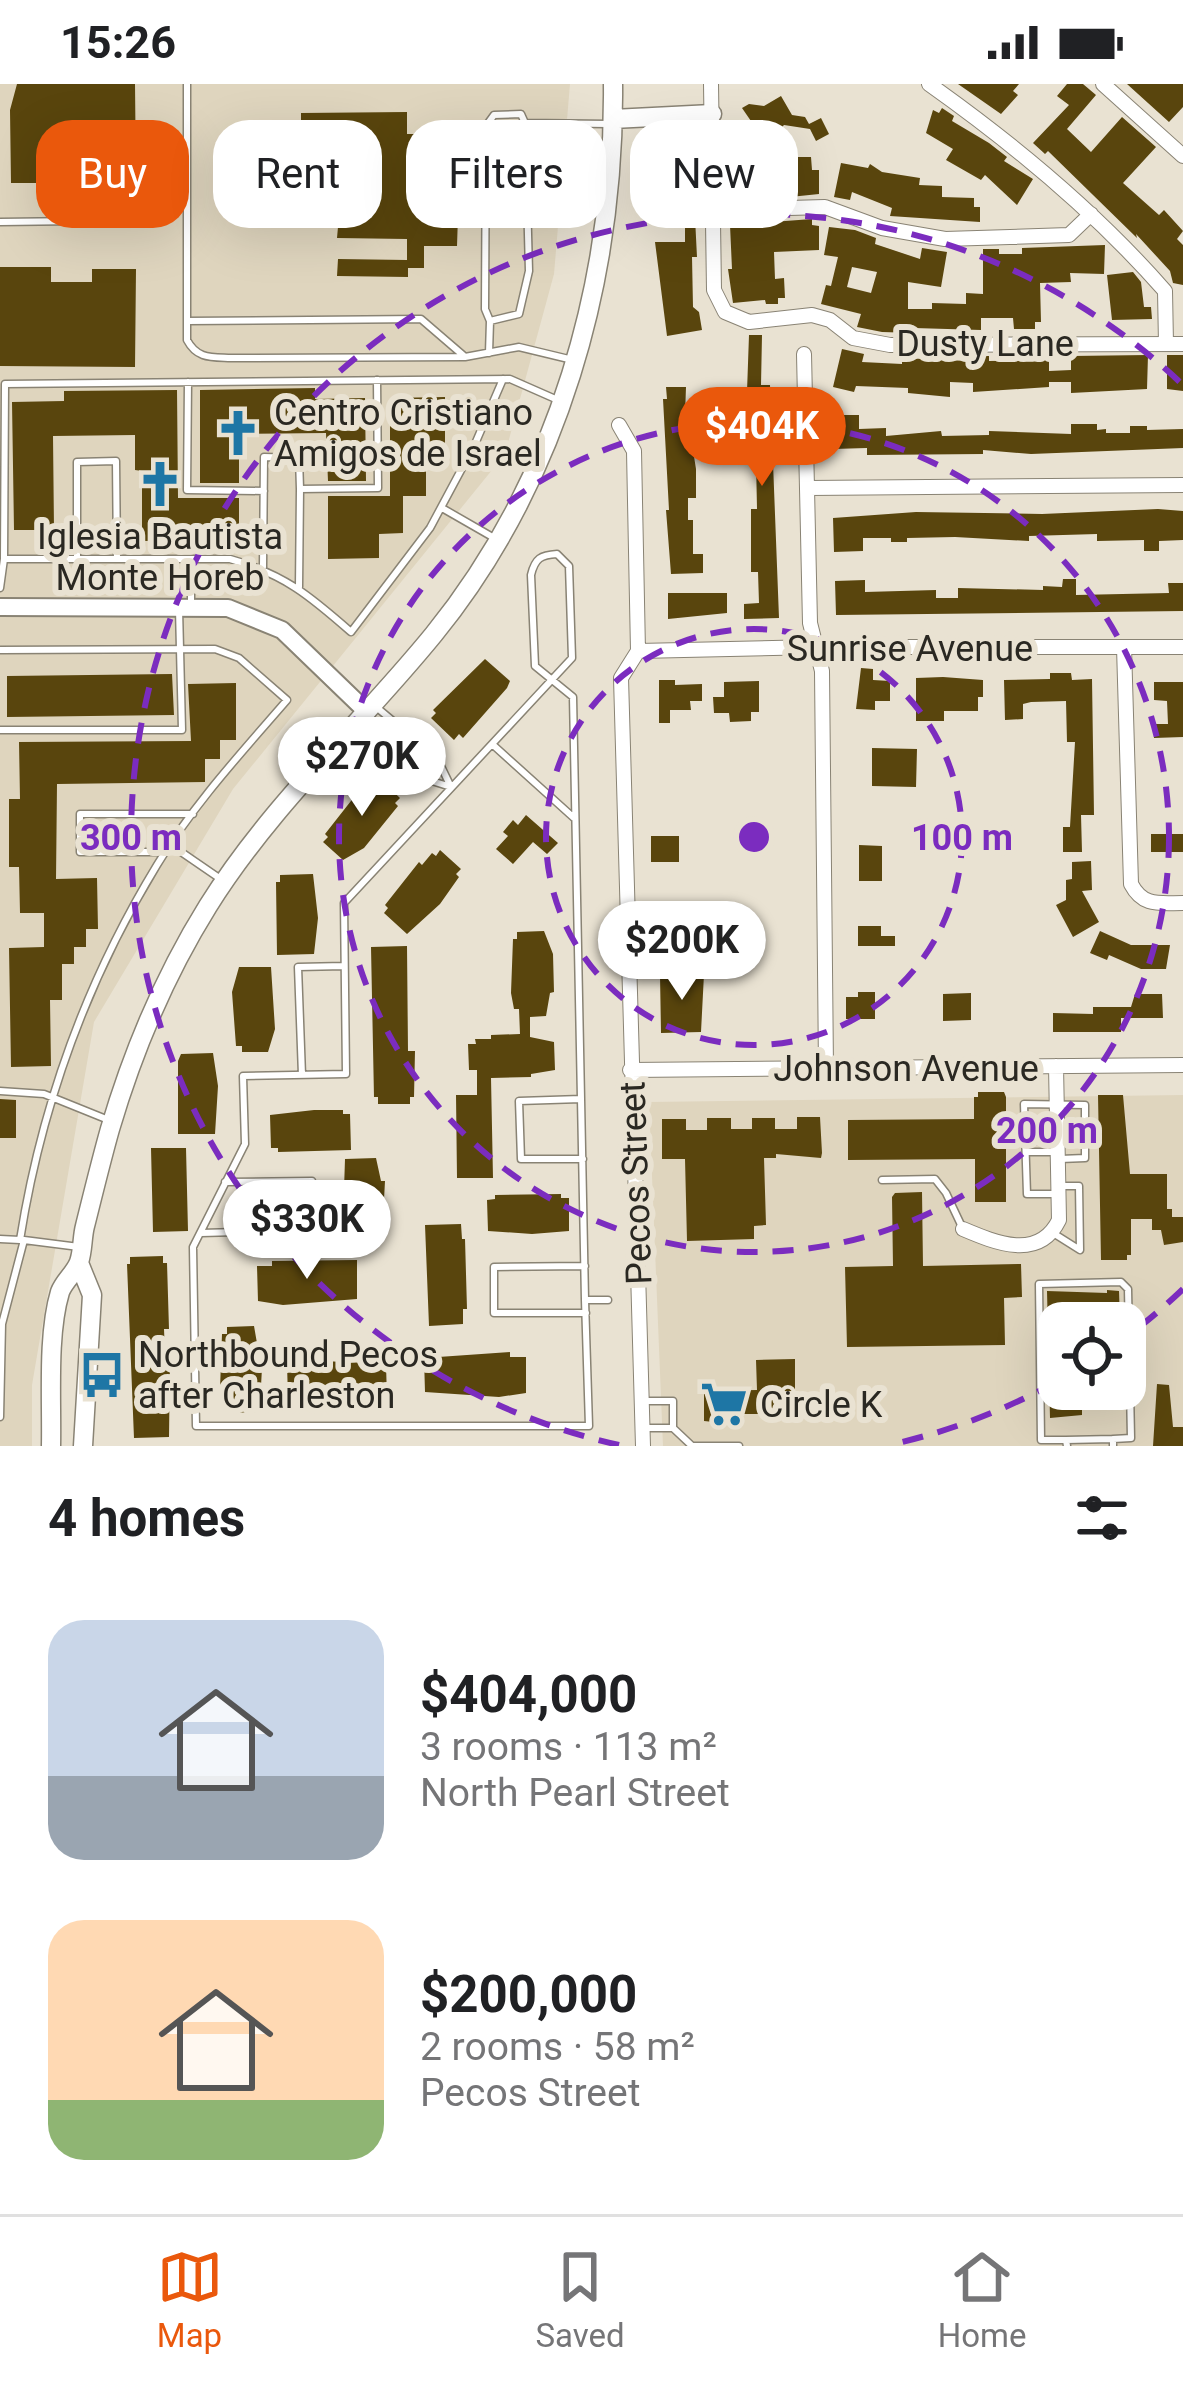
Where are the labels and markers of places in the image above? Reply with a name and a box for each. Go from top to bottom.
pin: $404K [678,387,846,489]
place label: Centro Cristiano Amigos de Israel [274,392,542,475]
church icon: Centro Cristiano Amigos de Israel [213,408,263,458]
church icon: Iglesia Bautista Monte Horeb [135,459,185,509]
place label: Iglesia Bautista Monte Horeb [37,516,283,599]
pin: $270K [278,717,446,819]
centre of rings [733,816,775,858]
pin: $200K [598,901,766,1003]
pin: $330K [223,1180,391,1282]
place label: Northbound Pecos after Charleston [138,1334,438,1417]
bus stop icon: Northbound Pecos after Charleston [77,1350,127,1400]
supermarket icon: Circle K [699,1379,749,1429]
place label: Circle K [760,1384,883,1426]

